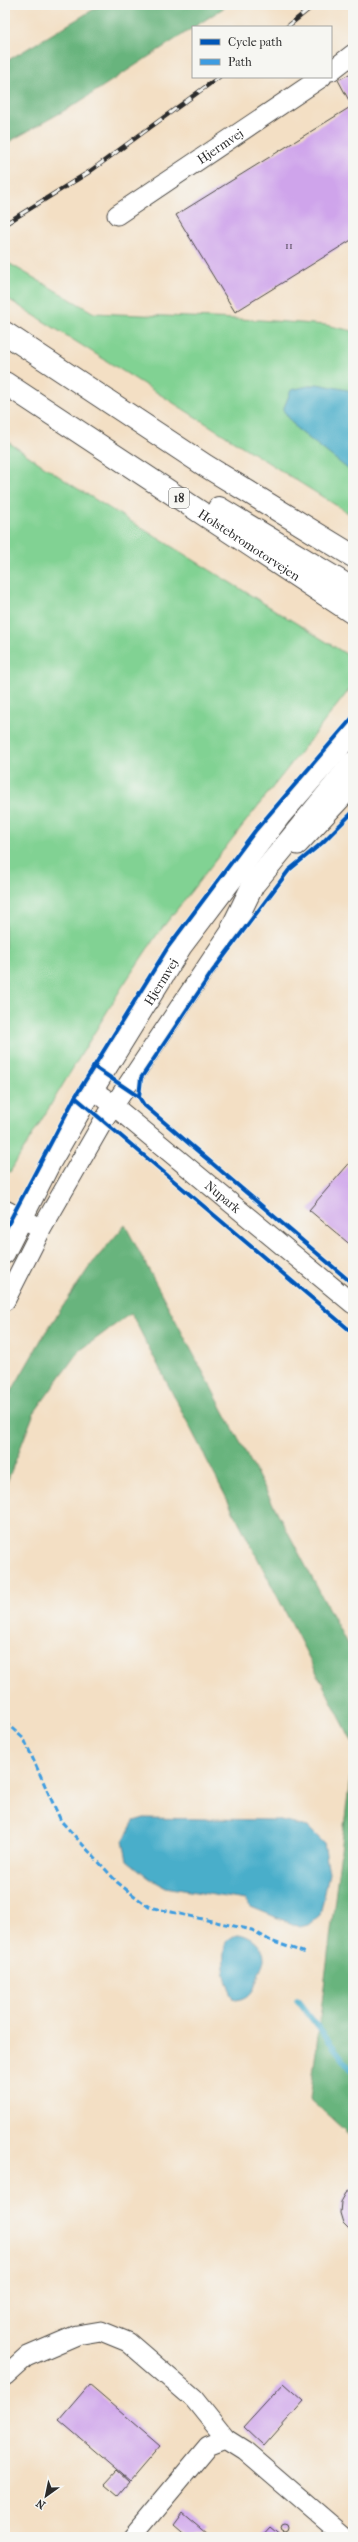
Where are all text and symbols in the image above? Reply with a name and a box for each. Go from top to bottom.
legend [192,26,332,78]
text: Cycle path [228,35,283,49]
text: Path [228,55,252,69]
street label: Hjermvej [194,125,246,167]
house number: 11 [285,239,293,252]
road number: 18 [169,488,189,508]
street label: Holstebromotorvejen [195,506,303,584]
street label: Hjermvej [141,956,181,1008]
street label: Nupark [202,1178,244,1216]
north arrow [26,2476,66,2516]
text: N [33,2496,48,2512]

